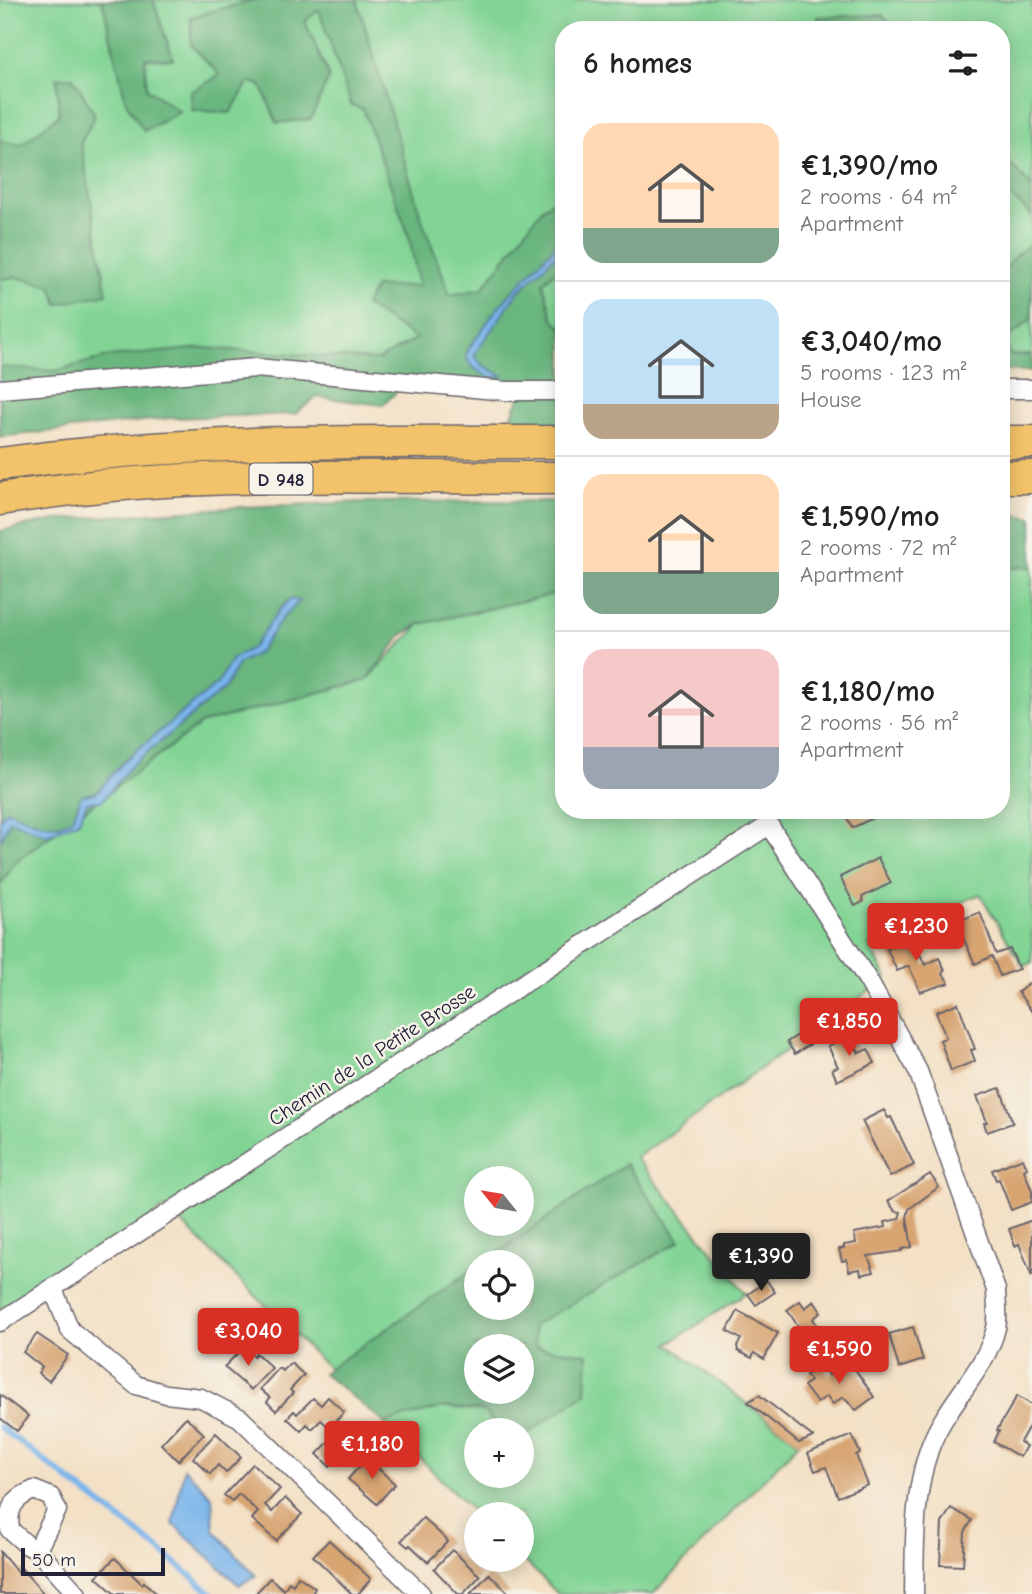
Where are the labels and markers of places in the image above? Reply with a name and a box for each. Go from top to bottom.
pin: €1,230 [859,904,973,963]
pin: €1,850 [792,998,906,1058]
pin: €1,390 [704,1234,818,1293]
pin: €3,040 [191,1308,305,1368]
pin: €1,590 [782,1326,896,1386]
pin: €1,180 [315,1422,429,1481]

